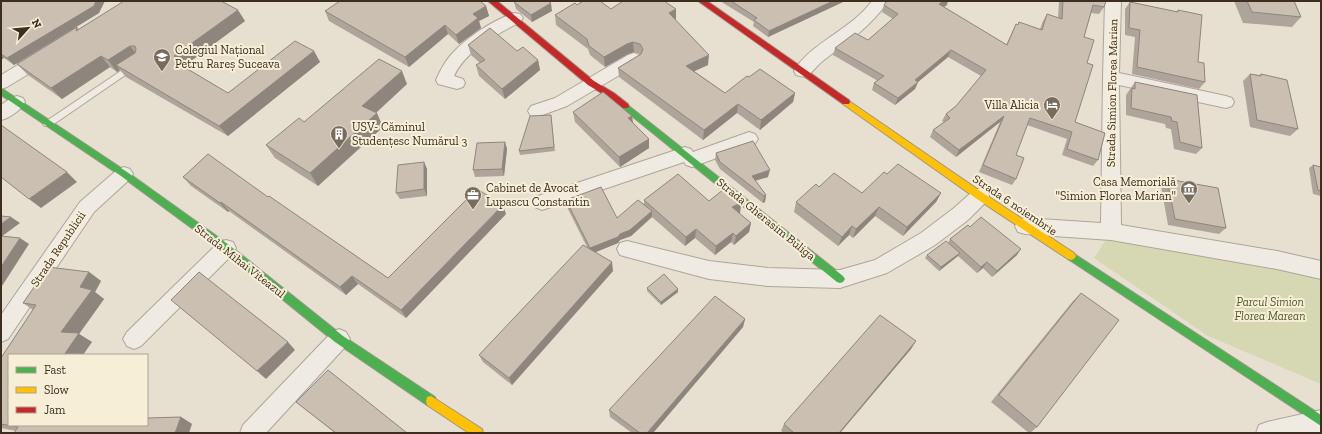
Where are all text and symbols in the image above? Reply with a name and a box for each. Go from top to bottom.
north arrow [8,8,48,48]
text: N [29,17,44,31]
street label: Strada Simion Florea Marian [1104,18,1120,167]
place label: Colegiul Național Petru Rareș Suceava [175,43,280,71]
school or university icon: Colegiul Național Petru Rareș Suceava [152,47,172,72]
hotel icon: Villa Alicia [1042,95,1062,120]
place label: Villa Alicia [984,98,1039,112]
place label: USV- Căminul Studențesc Numărul 3 [352,120,467,148]
building icon: USV- Căminul Studențesc Numărul 3 [329,124,349,149]
street label: Strada 6 noiembrie [970,172,1060,239]
street label: Strada Gherasim Buliga [714,175,818,263]
place label: Casa Memorială "Simion Florea Marian" [1055,175,1176,203]
museum icon: Casa Memorială "Simion Florea Marian" [1179,179,1199,204]
place label: Cabinet de Avocat Lupascu Constantin [486,181,590,209]
office icon: Cabinet de Avocat Lupascu Constantin [463,185,483,210]
street label: Strada Republicii [28,208,89,289]
street label: Strada Mihai Viteazul [192,221,288,301]
park label: Parcul Simion Florea Marean [1235,295,1305,323]
legend [8,354,148,426]
text: Fast [44,363,67,377]
text: Slow [44,383,70,397]
text: Jam [44,403,66,417]

